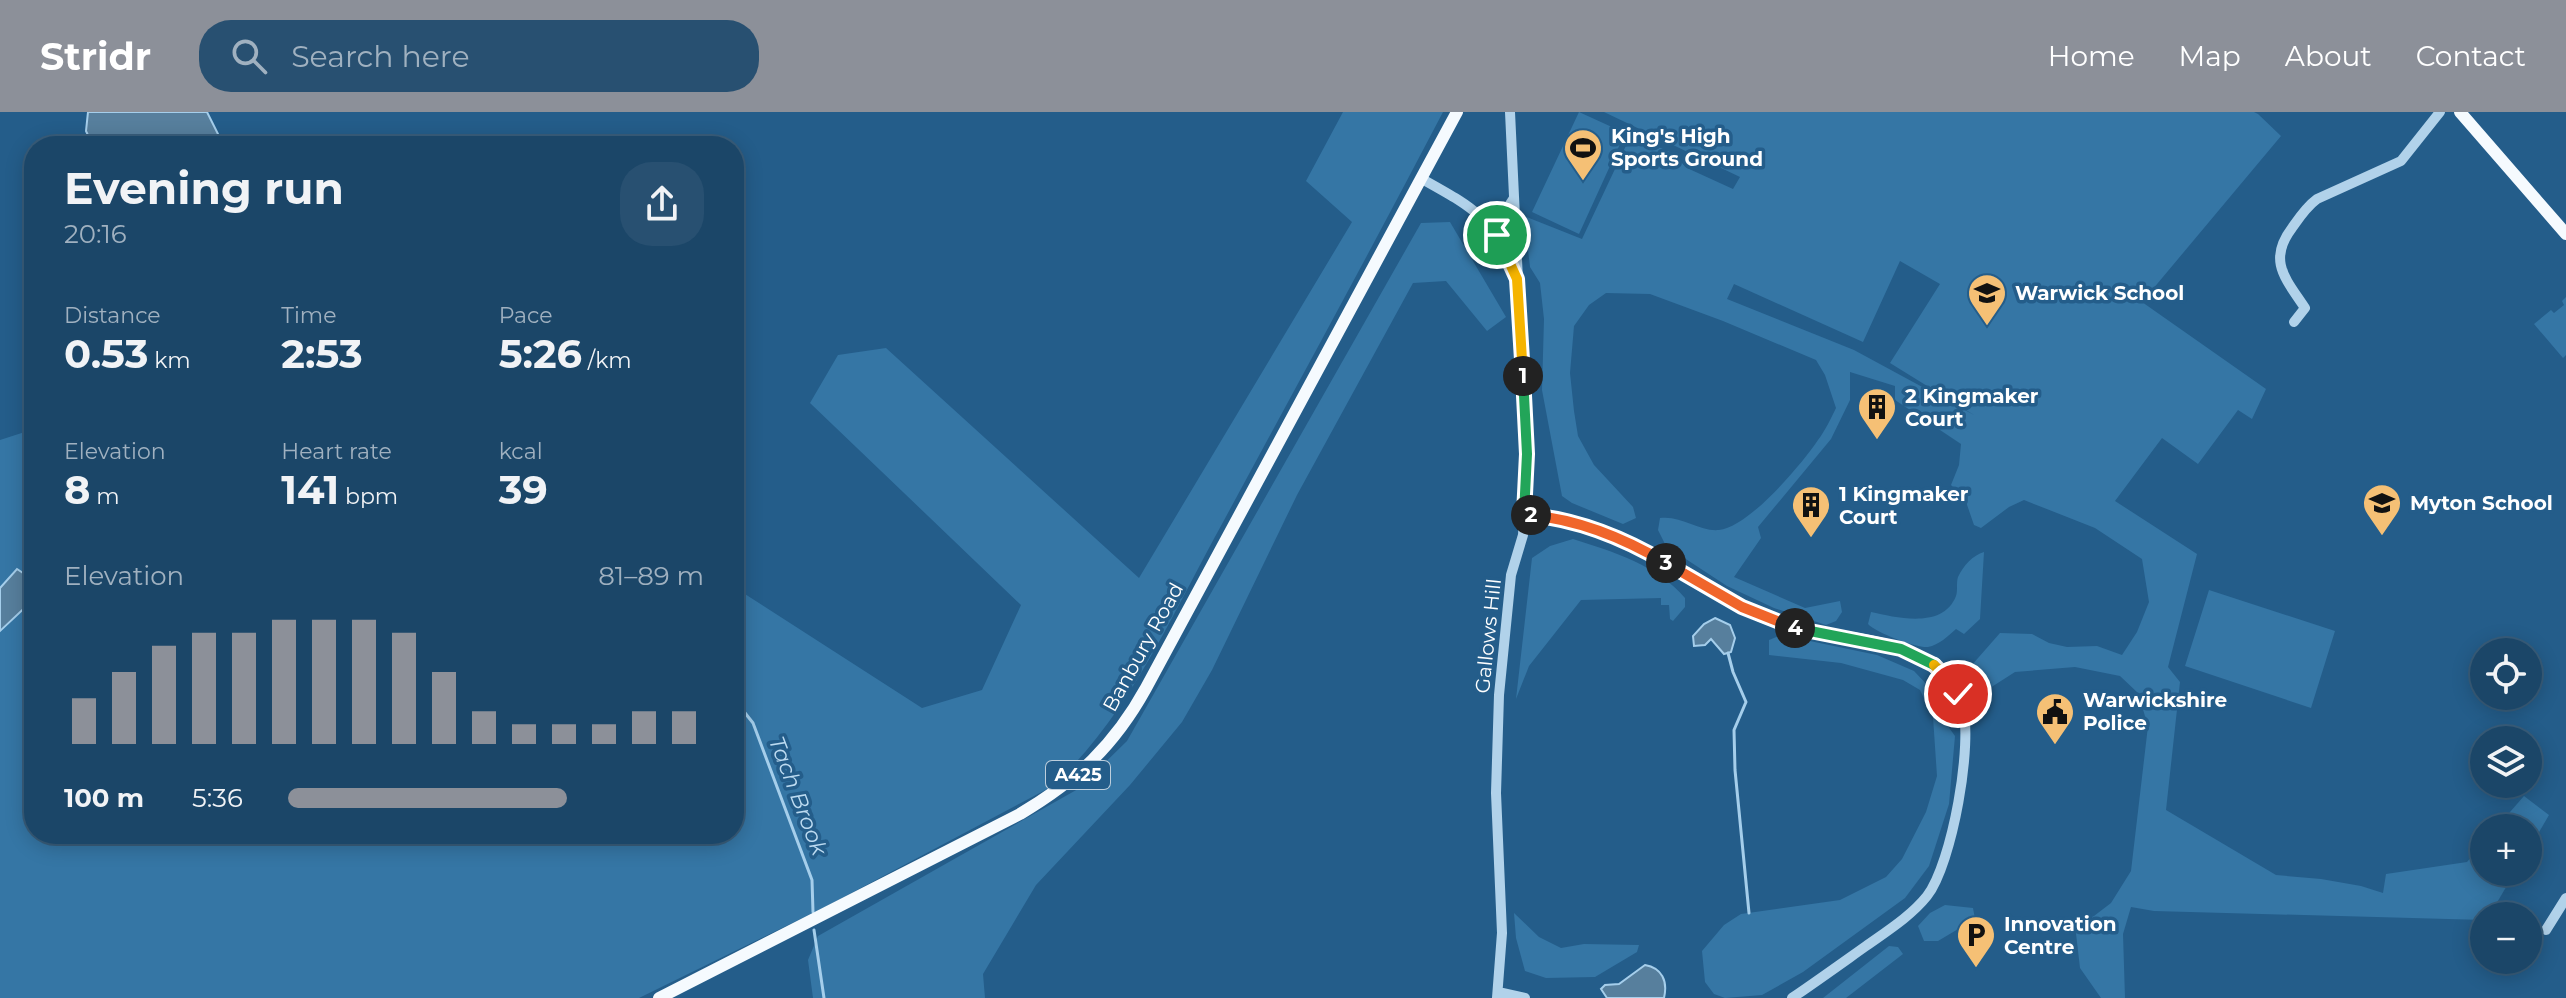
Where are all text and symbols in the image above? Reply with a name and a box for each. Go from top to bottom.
search box [199,20,759,92]
text: Stridr [40,33,151,80]
icon: search [227,34,271,78]
text: Search here [291,38,470,75]
text: Home [2048,39,2135,73]
text: Map [2179,39,2241,73]
text: About [2285,39,2372,73]
text: Contact [2416,39,2526,73]
place label: King's High Sports Ground [1611,124,1763,171]
sports icon: King's High Sports Ground [1562,127,1604,182]
text: Evening run [64,161,344,215]
button: share [620,162,704,246]
pin [1463,201,1531,269]
icon: arrive [1475,213,1519,257]
text: 20:16 [64,218,127,250]
school or university icon: Warwick School [1966,272,2008,327]
place label: Warwick School [2015,281,2184,305]
text: Distance [64,302,161,329]
text: Time [281,302,337,329]
text: Pace [499,302,553,329]
text: 0.53 [64,329,148,378]
text: 2:53 [281,329,363,378]
text: 5:26 [499,329,582,378]
text: km [148,347,191,374]
text: /km [582,347,632,374]
pin: 1 [1503,356,1543,396]
text: 1 [1519,362,1527,389]
place label: 2 Kingmaker Court [1905,384,2039,431]
building icon: 2 Kingmaker Court [1856,386,1898,441]
text: Elevation [64,438,166,465]
text: Heart rate [281,438,392,465]
text: kcal [499,438,543,465]
text: 8 [64,465,90,514]
text: 141 [281,465,339,514]
text: 39 [499,465,548,514]
place label: 1 Kingmaker Court [1839,482,1969,529]
school or university icon: Myton School [2361,482,2403,537]
text: m [90,483,120,510]
text: bpm [339,483,398,510]
building icon: 1 Kingmaker Court [1790,484,1832,539]
place label: Myton School [2410,491,2553,515]
pin: 2 [1511,495,1551,535]
text: 2 [1525,501,1537,528]
pin: 3 [1646,543,1686,583]
text: 3 [1659,549,1673,576]
text: Elevation [64,560,184,592]
text: 81–89 m [598,560,704,592]
street label: Gallows Hill [1470,577,1506,695]
street label: Banbury Road [1098,578,1188,716]
pin: 4 [1775,608,1815,648]
text: 4 [1787,614,1803,641]
map controls [2470,638,2542,974]
button: locate [2470,638,2542,710]
pin [1924,660,1992,728]
icon: check [1936,672,1980,716]
place label: Warwickshire Police [2083,688,2227,735]
public building icon: Warwickshire Police [2034,691,2076,746]
button: layers [2470,726,2542,798]
water label: Tach Brook [763,733,833,860]
road number: A425 [1046,761,1110,789]
text: 100 m [64,782,144,814]
text: 5:36 [192,782,243,814]
button: + [2470,814,2542,886]
button: − [2470,902,2542,974]
place label: Innovation Centre [2004,912,2117,959]
parking icon: Innovation Centre [1955,914,1997,969]

